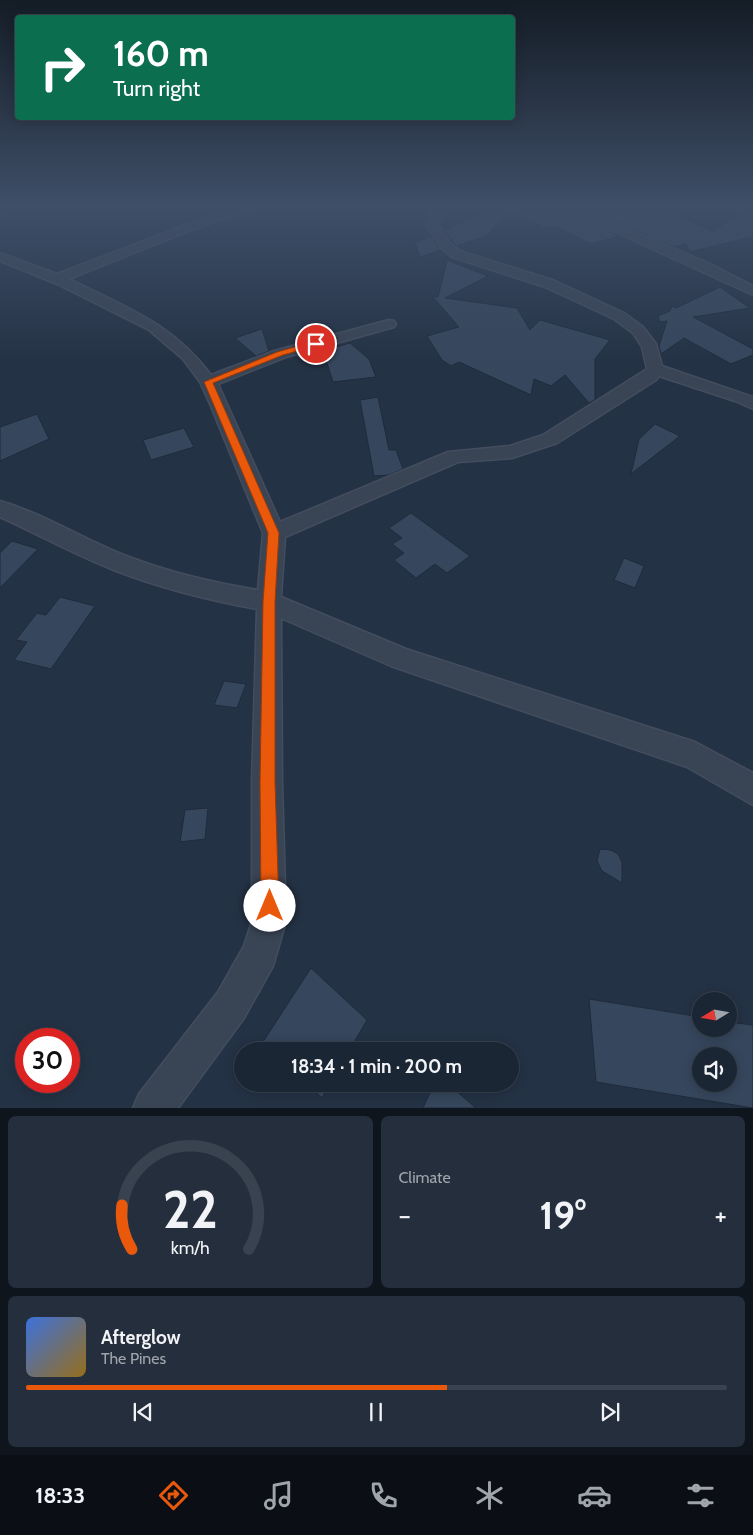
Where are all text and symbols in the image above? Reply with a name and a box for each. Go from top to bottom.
text: 160 m [113,32,209,75]
icon: right [30,35,95,100]
text: Turn right [113,75,200,102]
pin [295,323,337,365]
icon: arrive [302,330,330,358]
position arrow [243,879,295,931]
north arrow [692,992,738,1038]
map controls [692,992,737,1092]
speed limit sign: 30 [15,1028,80,1093]
button: sound [692,1047,737,1092]
text: 18:34 · 1 min · 200 m [291,1055,462,1078]
text: Climate [399,1168,451,1187]
text: 22 [163,1178,218,1241]
text: 19° [540,1192,586,1239]
text: − [399,1198,411,1232]
text: + [715,1198,727,1232]
text: km/h [171,1237,210,1258]
text: Afterglow [101,1326,181,1349]
text: The Pines [101,1349,166,1368]
icon: previous [129,1398,157,1426]
icon: pause [362,1398,390,1426]
icon: next [596,1398,624,1426]
icon: directions [156,1478,191,1513]
icon: music [261,1478,296,1513]
icon: phone [366,1478,401,1513]
icon: climate [472,1478,507,1513]
icon: car [577,1478,612,1513]
icon: filters [683,1478,718,1513]
text: 18:33 [35,1482,85,1509]

